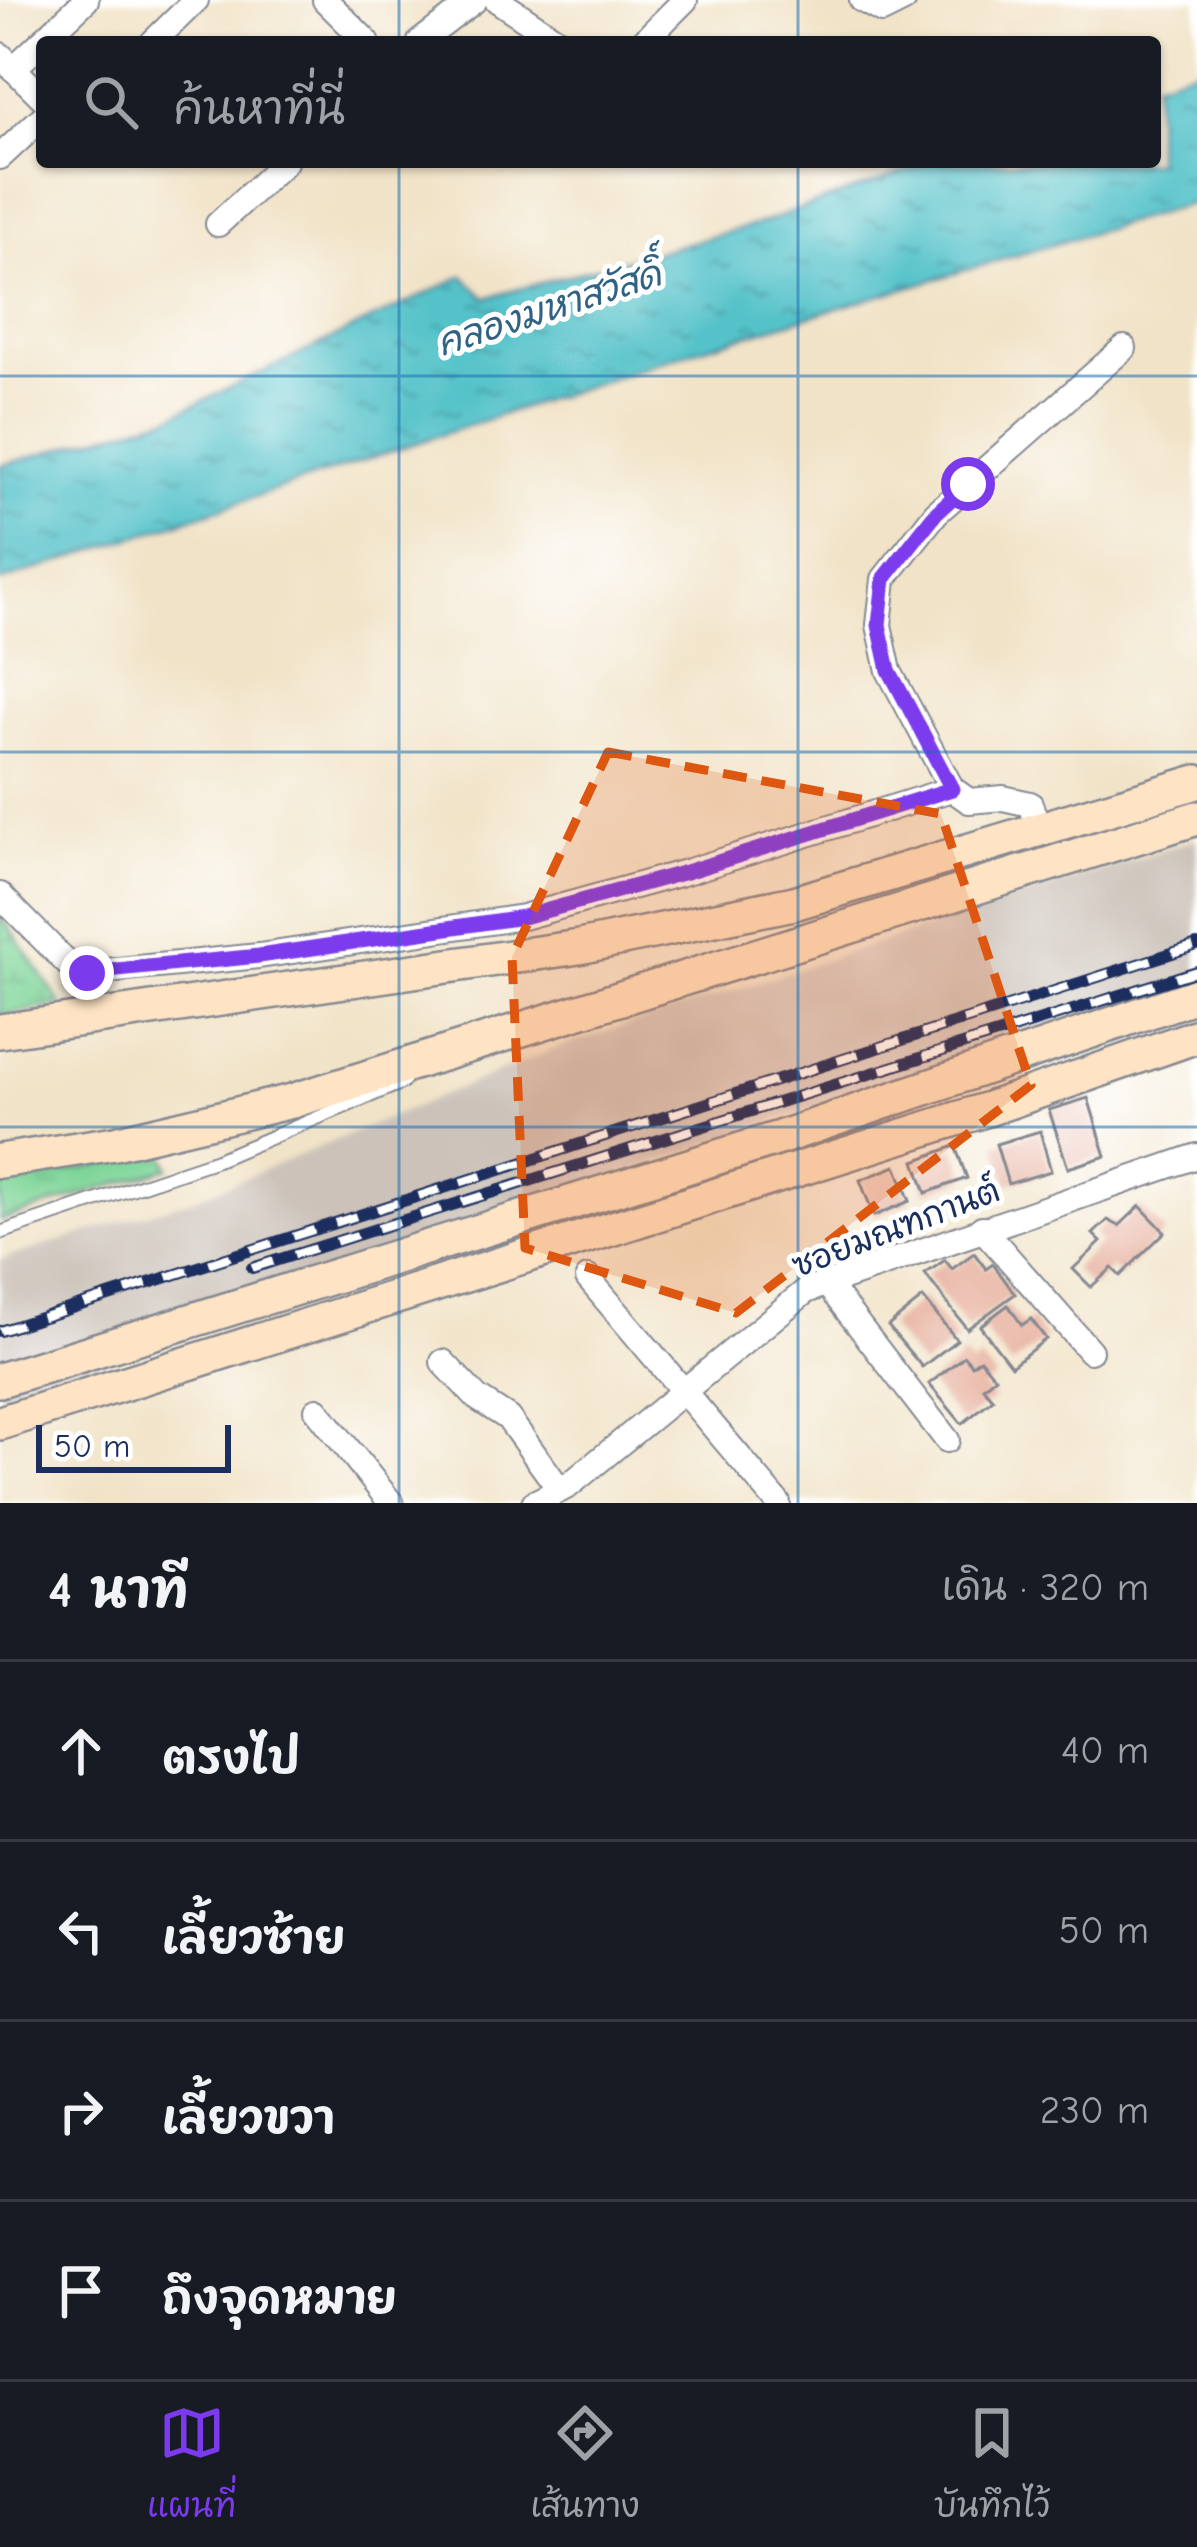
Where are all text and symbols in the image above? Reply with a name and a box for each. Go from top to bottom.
search box [36,36,1161,168]
icon: search [78,69,144,135]
text: ค้นหาที่นี่ [174,83,345,135]
water label: คลองมหาสวัสดิ์ [428,238,676,364]
route start [941,457,995,511]
route end [60,946,114,1000]
street label: ซอยมณฑกานต์ [786,1168,1005,1285]
scale bar [36,1419,231,1472]
text: 50 m [54,1427,130,1465]
text: 4 นาที [48,1561,188,1620]
text: เดิน · 320 m [942,1565,1149,1610]
icon: ahead [48,1718,114,1784]
text: 40 m [1061,1728,1149,1773]
text: ตรงไป [162,1732,300,1784]
icon: left [48,1898,114,1964]
text: 50 m [1059,1908,1149,1953]
text: เลี้ยวซ้าย [162,1912,345,1964]
icon: right [48,2078,114,2144]
text: 230 m [1040,2088,1149,2133]
text: เลี้ยวขวา [162,2092,335,2144]
icon: arrive [48,2258,114,2324]
text: ถึงจุดหมาย [162,2272,397,2324]
tab: แผนที่ [147,2400,236,2530]
tab: เส้นทาง [530,2400,640,2530]
tab: บันทึกไว้ [934,2400,1050,2530]

